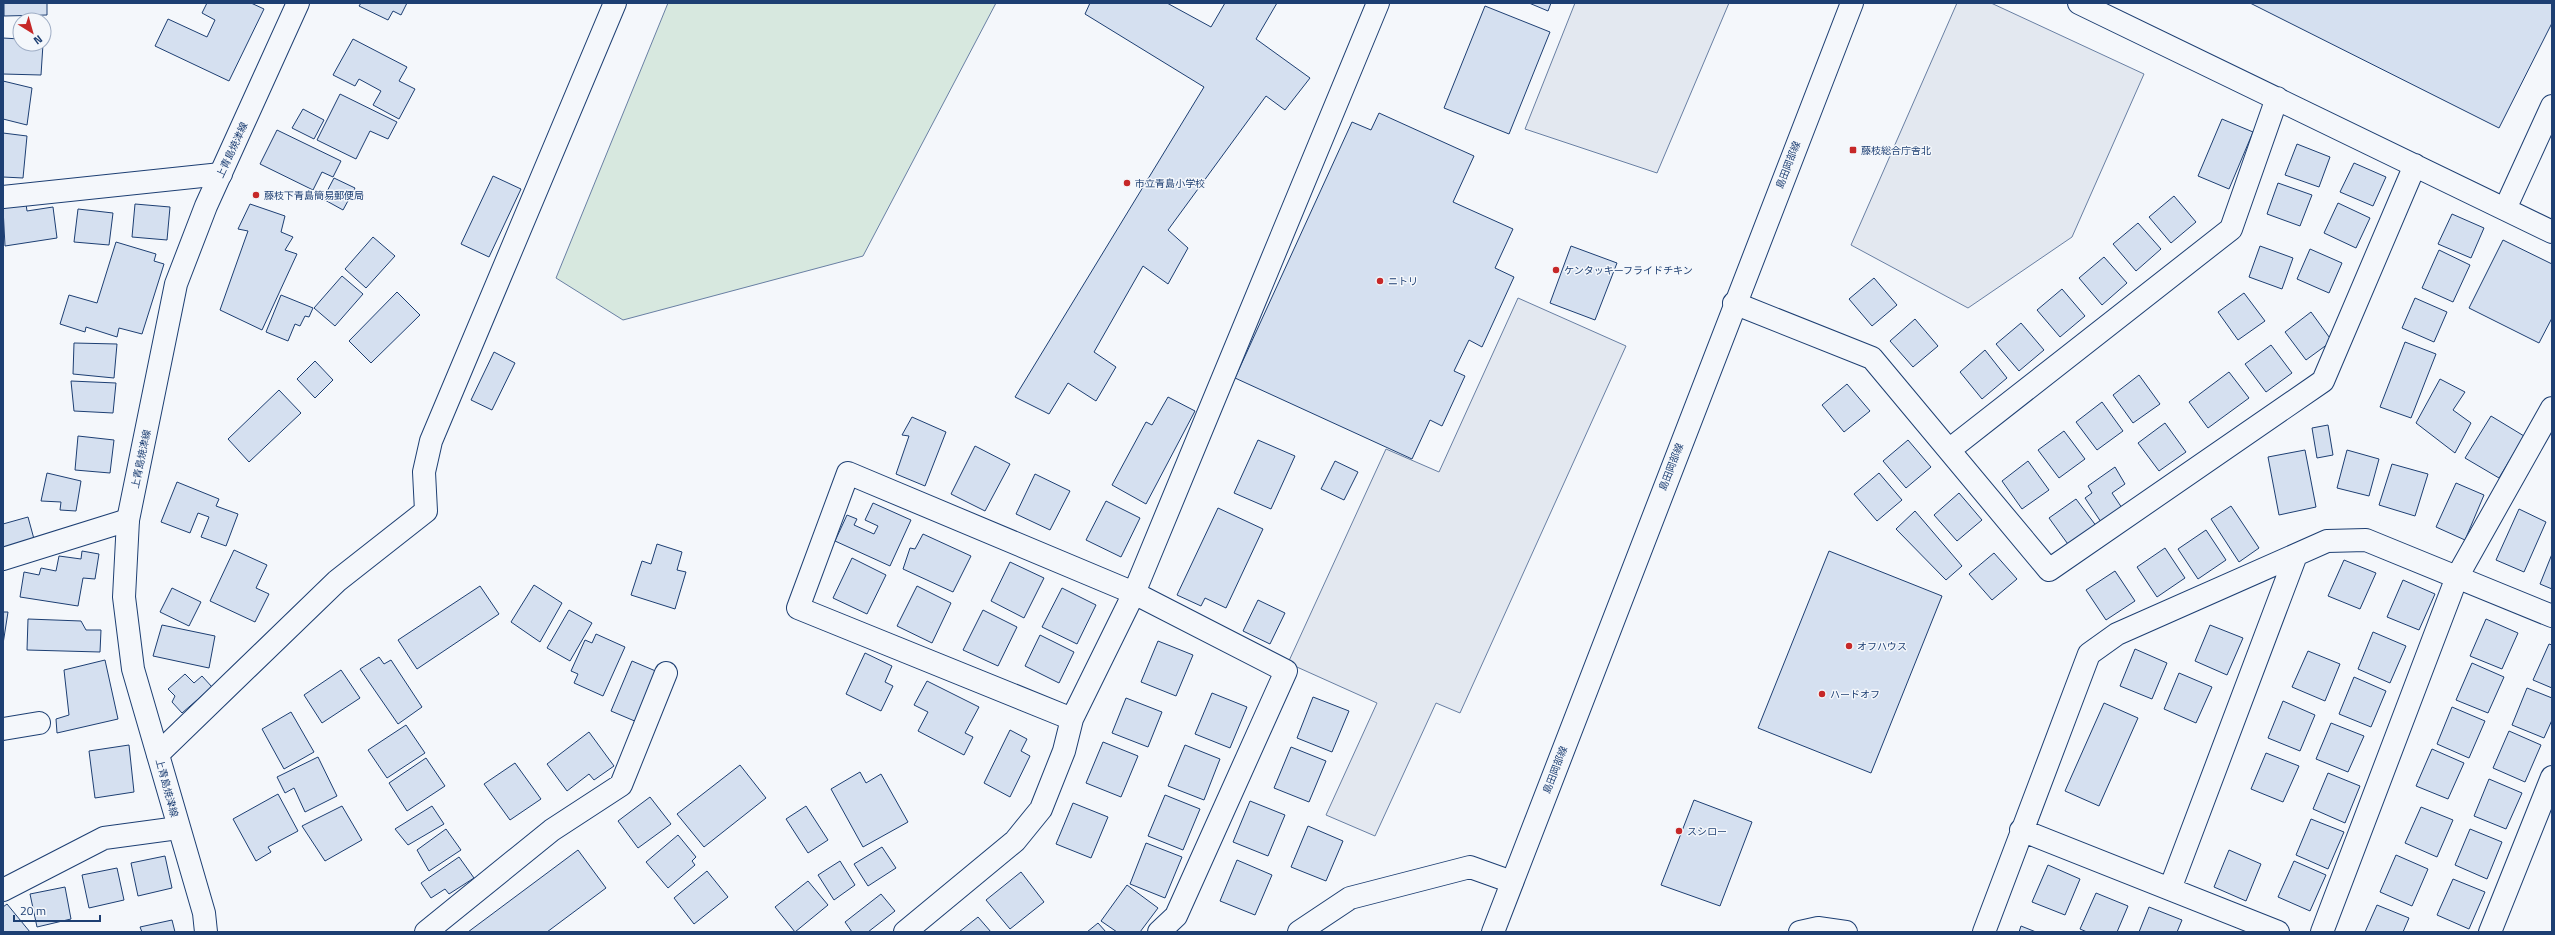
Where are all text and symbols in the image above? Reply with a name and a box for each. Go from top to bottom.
north arrow [12,12,52,52]
text: N [30,31,46,49]
street label: 上青島焼津線 [213,120,251,180]
street label: 島田岡部線 [1772,139,1804,191]
place label: 藤枝総合庁舎北 [1861,143,1931,158]
marker: 藤枝総合庁舎北 [1848,145,1858,155]
place label: 市立青島小学校 [1135,176,1205,191]
marker: 市立青島小学校 [1122,178,1132,188]
place label: 藤枝下青島簡易郵便局 [264,188,364,203]
marker: 藤枝下青島簡易郵便局 [251,190,261,200]
place label: ケンタッキーフライドチキン [1564,263,1693,278]
marker: ケンタッキーフライドチキン [1551,265,1561,275]
place label: ニトリ [1388,274,1418,289]
marker: ニトリ [1375,276,1385,286]
street label: 上青島焼津線 [127,428,155,490]
street label: 島田岡部線 [1655,441,1687,493]
place label: オフハウス [1857,639,1907,654]
marker: オフハウス [1844,641,1854,651]
place label: ハードオフ [1830,687,1880,702]
marker: ハードオフ [1817,689,1827,699]
street label: 島田岡部線 [1539,744,1571,796]
street label: 上青島焼津線 [152,757,182,819]
place label: スシロー [1687,824,1727,839]
marker: スシロー [1674,826,1684,836]
scale bar [14,897,100,923]
text: 20 m [20,901,46,920]

